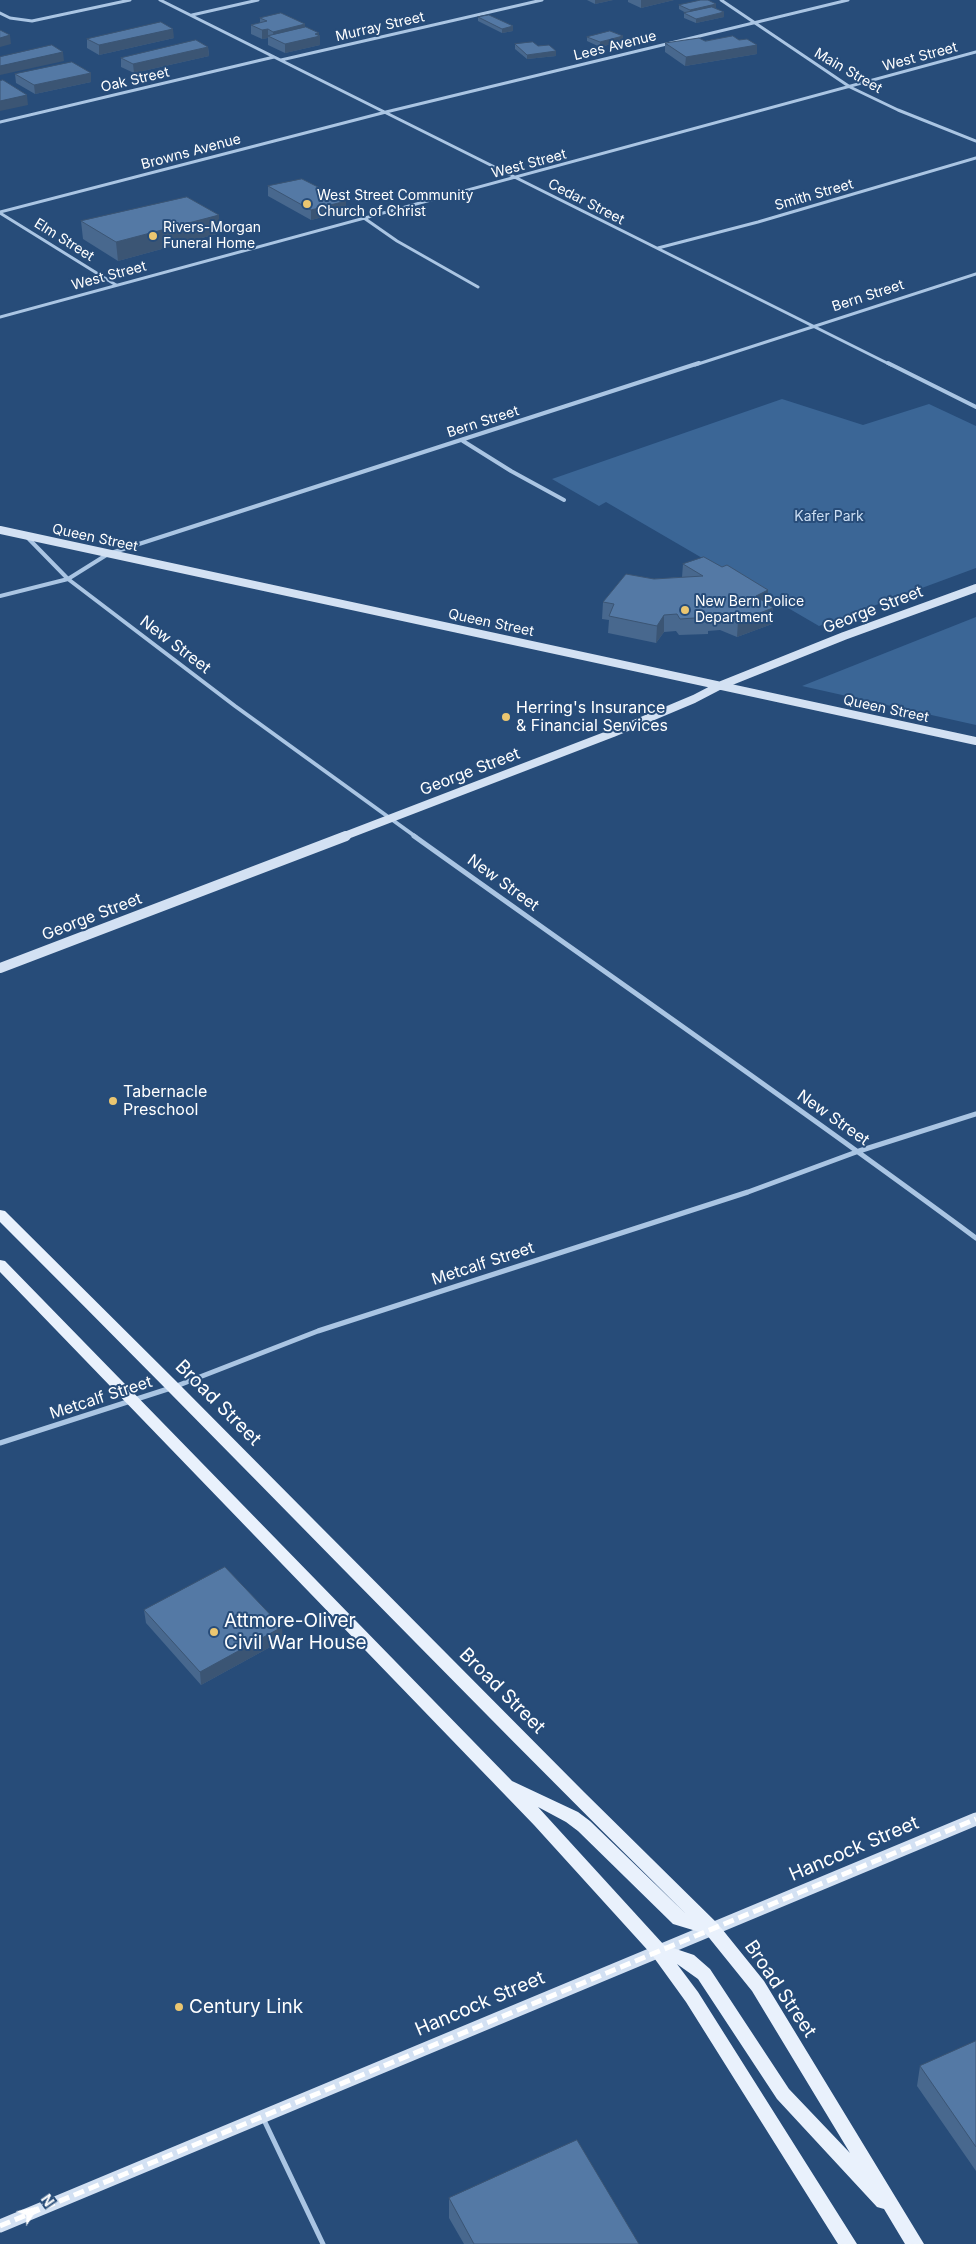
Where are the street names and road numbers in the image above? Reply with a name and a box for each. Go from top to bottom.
street label: Murray Street [334,9,426,45]
street label: Lees Avenue [572,28,658,64]
street label: West Street [881,39,959,75]
street label: Main Street [811,45,885,97]
street label: Oak Street [99,64,171,96]
street label: Browns Avenue [139,131,243,173]
street label: West Street [490,146,568,182]
street label: Cedar Street [545,176,627,228]
street label: Smith Street [773,176,855,214]
street label: Elm Street [31,215,97,265]
street label: West Street [70,258,148,294]
street label: Bern Street [830,276,906,316]
street label: Bern Street [445,402,521,442]
street label: Queen Street [51,521,139,555]
street label: George Street [820,582,926,638]
street label: Queen Street [447,606,535,640]
street label: New Street [136,612,214,678]
street label: Queen Street [842,692,930,726]
street label: George Street [417,744,523,800]
street label: New Street [463,851,543,915]
street label: George Street [39,889,145,945]
street label: New Street [793,1086,873,1150]
street label: Metcalf Street [429,1238,537,1290]
street label: Broad Street [170,1355,266,1451]
street label: Metcalf Street [47,1372,155,1424]
street label: Broad Street [454,1643,550,1739]
street label: Hancock Street [786,1811,922,1887]
street label: Broad Street [739,1936,821,2042]
street label: Hancock Street [412,1966,548,2042]

